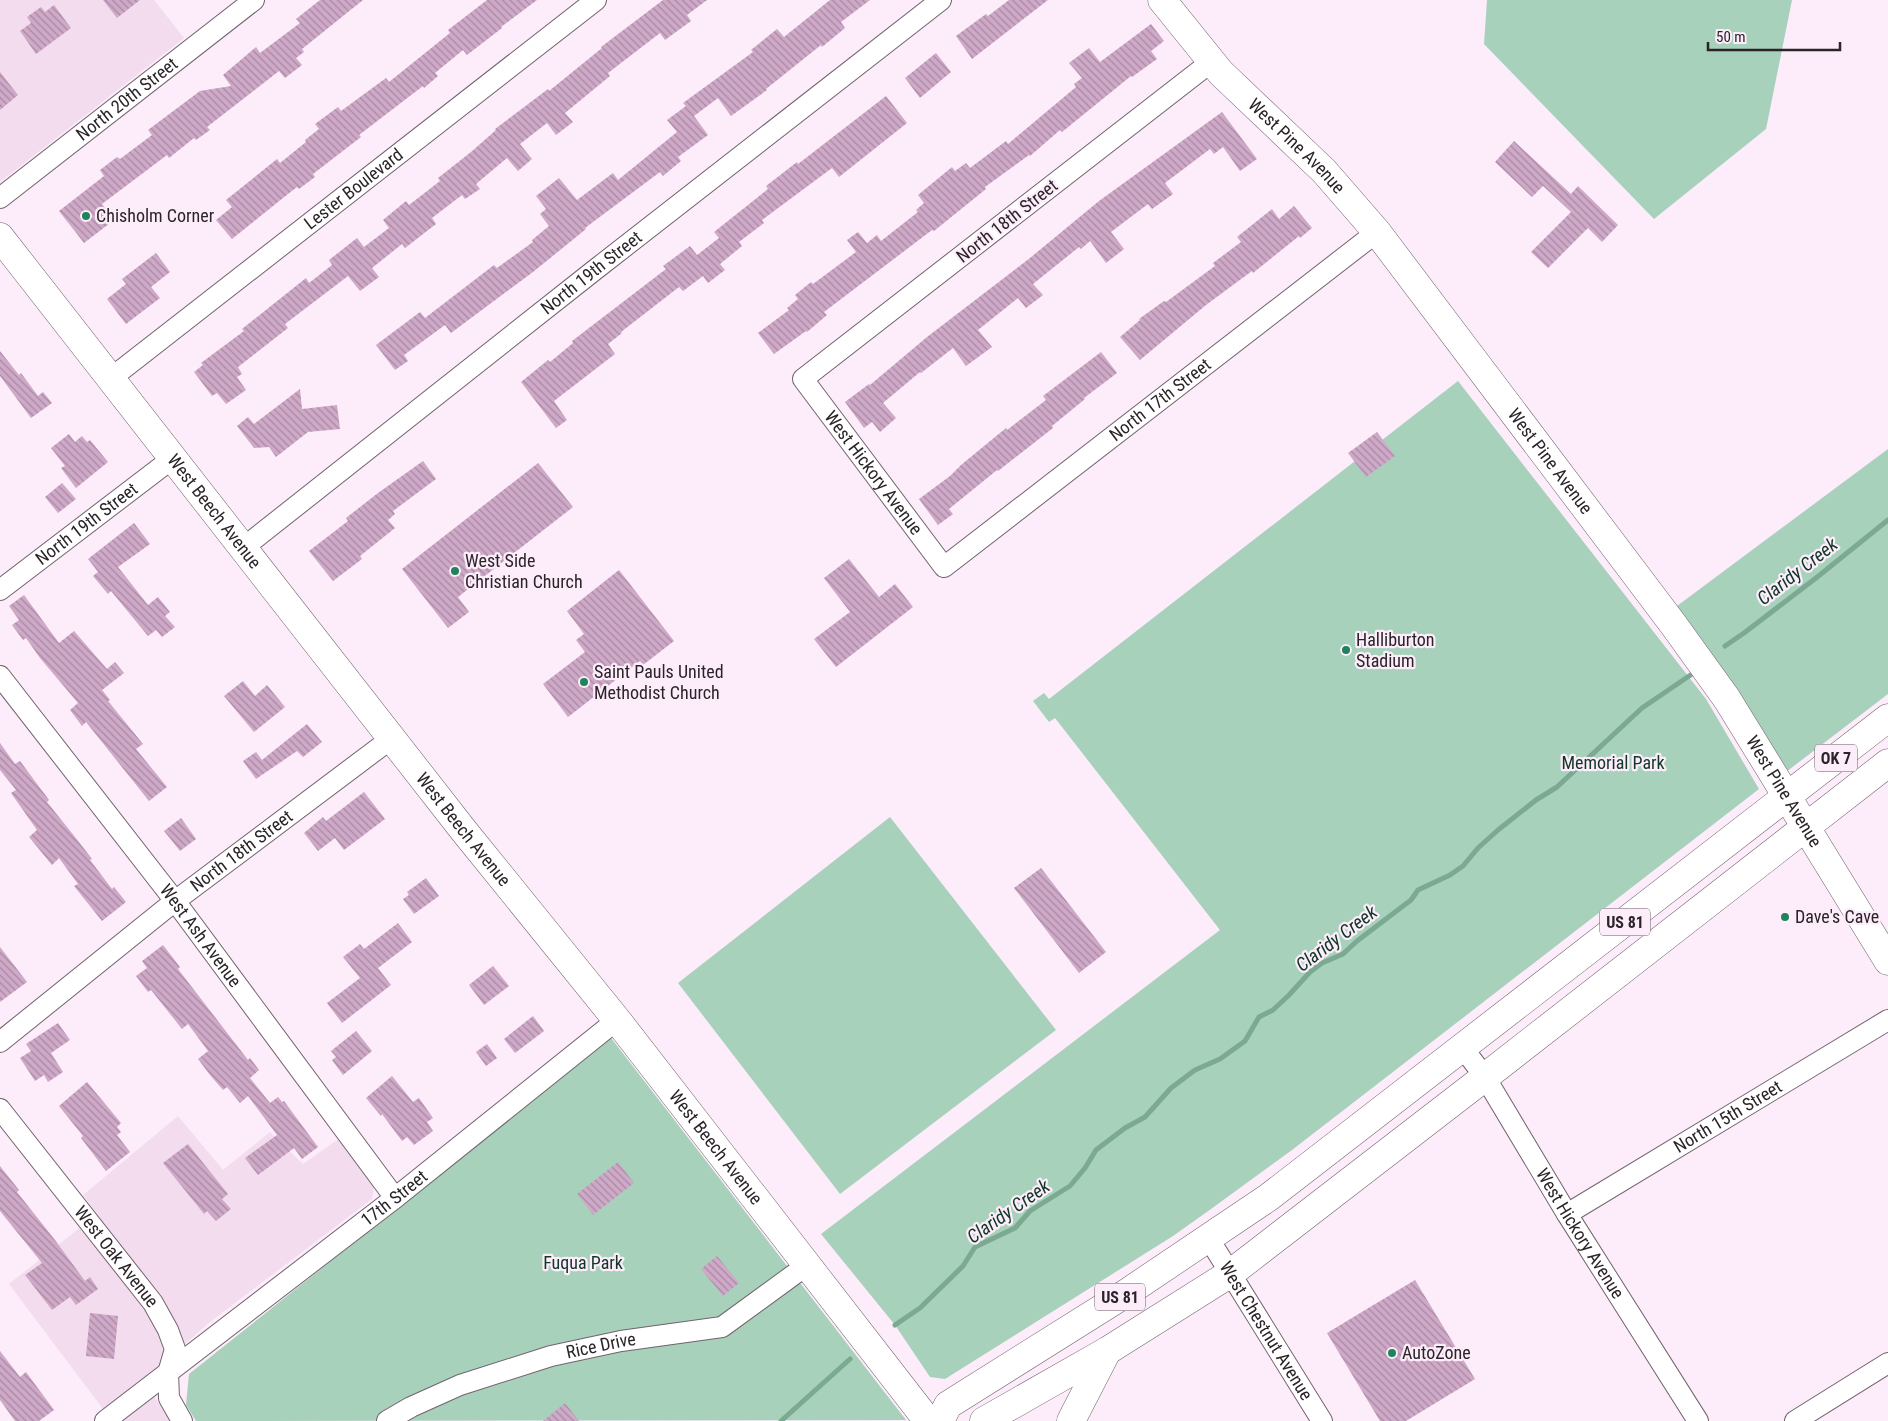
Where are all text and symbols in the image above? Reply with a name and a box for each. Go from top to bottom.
scale bar [1708,20,1840,52]
text: 50 m [1716,28,1746,46]
street label: North 20th Street [72,53,181,145]
street label: West Pine Avenue [1244,94,1350,197]
street label: Lester Boulevard [300,144,407,233]
street label: North 18th Street [952,175,1061,267]
place label: Chisholm Corner [96,205,215,226]
marker: Chisholm Corner [80,210,92,222]
street label: North 19th Street [536,226,646,319]
street label: North 17th Street [1105,354,1215,445]
street label: West Pine Avenue [1504,404,1597,518]
street label: West Hickory Avenue [821,406,927,539]
street label: West Beech Avenue [163,450,266,572]
street label: North 19th Street [31,478,141,569]
water label: Claridy Creek [1752,532,1843,610]
place label: West Side Christian Church [465,550,583,592]
marker: West Side Christian Church [449,565,461,577]
place label: Halliburton Stadium [1356,629,1435,671]
marker: Halliburton Stadium [1340,644,1352,656]
place label: Saint Pauls United Methodist Church [594,661,724,703]
marker: Saint Pauls United Methodist Church [578,676,590,688]
street label: West Pine Avenue [1742,732,1826,851]
road number: OK 7 [1815,744,1857,771]
park label: Memorial Park [1561,752,1665,773]
street label: West Beech Avenue [412,768,515,890]
street label: North 18th Street [186,805,297,896]
street label: West Ash Avenue [156,880,246,991]
water label: Claridy Creek [1291,900,1382,976]
place label: Dave's Cave [1795,906,1879,927]
road number: US 81 [1600,909,1650,936]
marker: Dave's Cave [1779,911,1791,923]
street label: North 15th Street [1670,1076,1785,1157]
street label: West Beech Avenue [665,1086,767,1208]
street label: West Hickory Avenue [1532,1164,1629,1302]
street label: 17th Street [357,1165,431,1230]
water label: Claridy Creek [962,1174,1055,1248]
street label: West Oak Avenue [70,1201,163,1311]
park label: Fuqua Park [543,1252,623,1273]
street label: West Chestnut Avenue [1215,1257,1317,1404]
road number: US 81 [1095,1284,1145,1310]
street label: Rice Drive [564,1328,637,1362]
place label: AutoZone [1402,1342,1471,1363]
marker: AutoZone [1386,1347,1398,1359]

